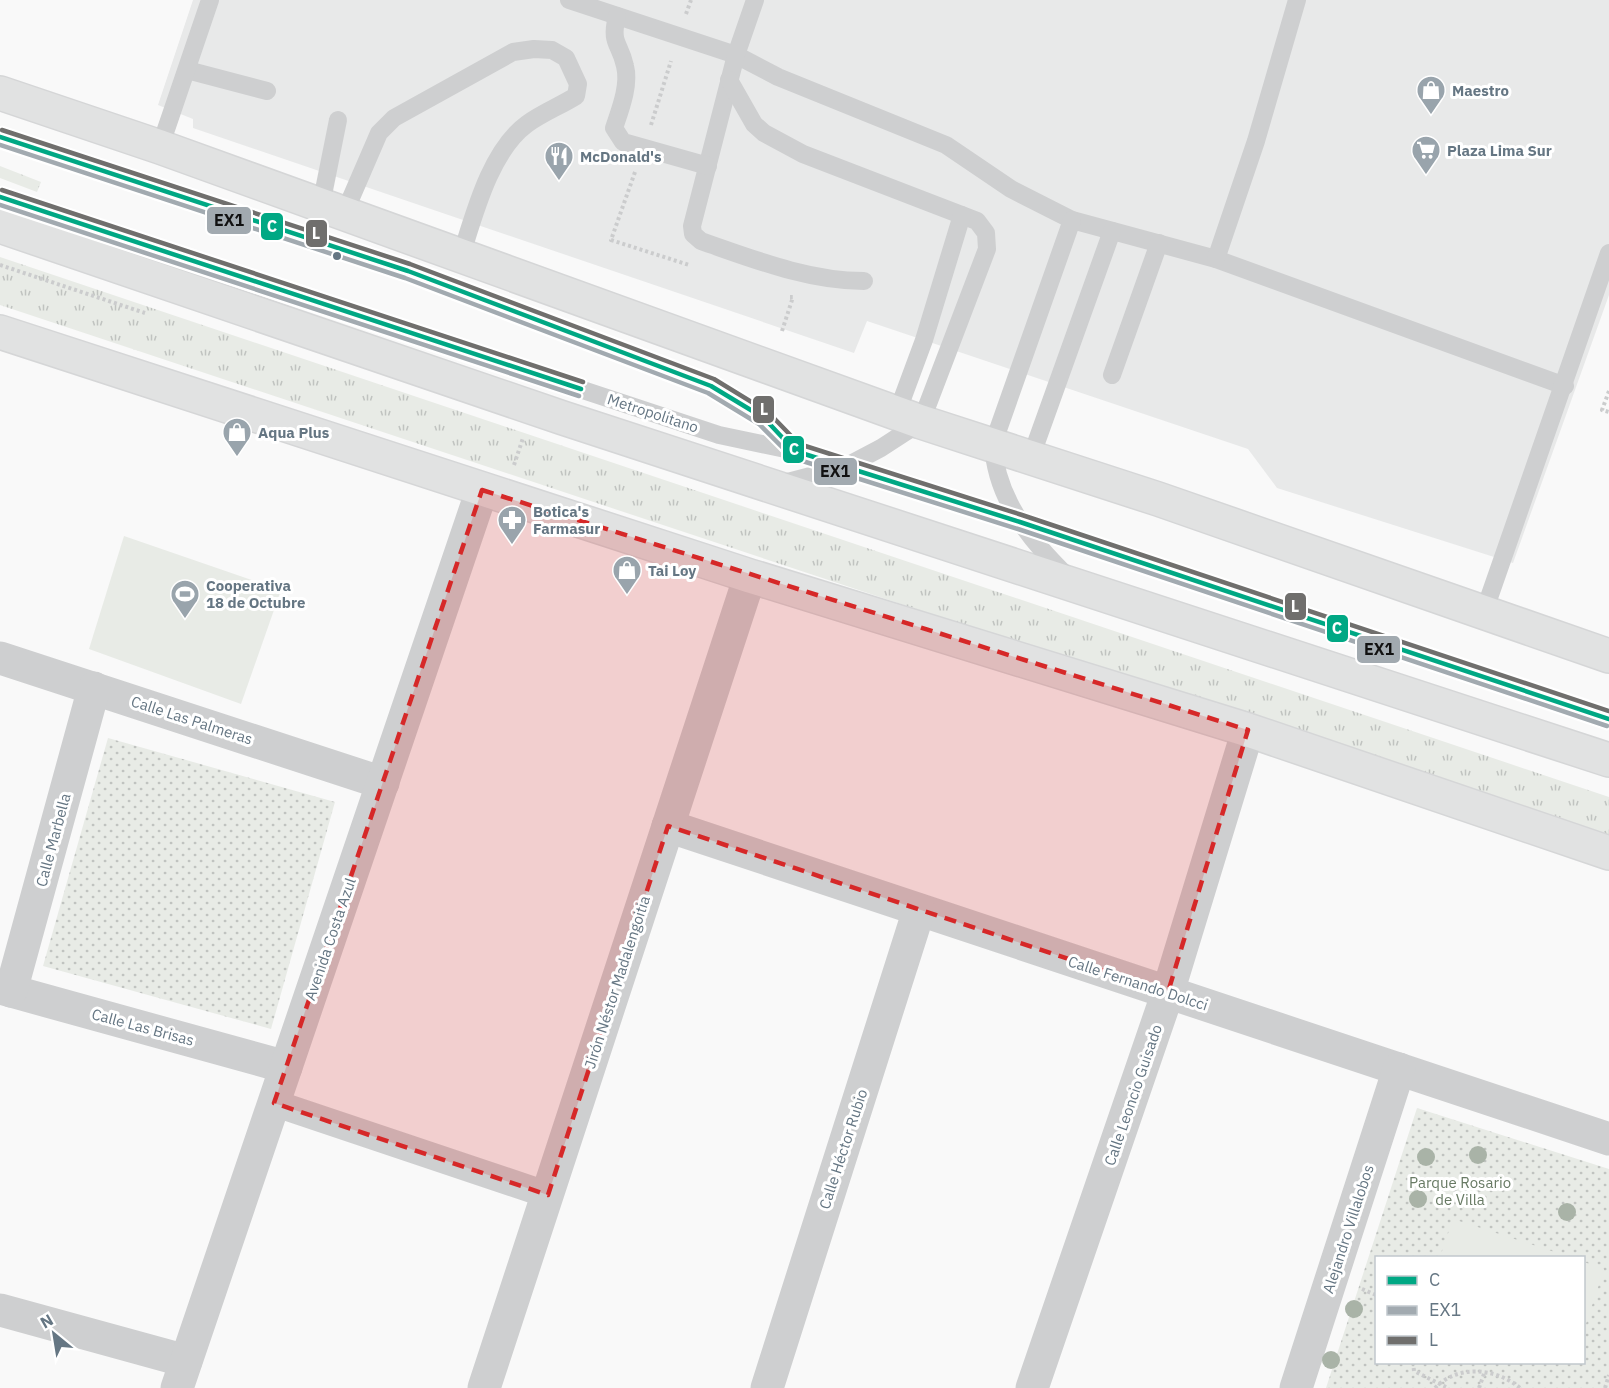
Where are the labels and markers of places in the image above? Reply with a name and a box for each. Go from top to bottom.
shop icon: Maestro [1415,74,1447,116]
place label: Maestro [1452,81,1509,100]
supermarket icon: Plaza Lima Sur [1410,134,1442,176]
restaurant icon: McDonald's [543,140,575,182]
place label: Plaza Lima Sur [1447,141,1552,160]
place label: McDonald's [580,147,662,166]
unlabelled marker [331,250,343,262]
shop icon: Aqua Plus [221,416,253,458]
place label: Aqua Plus [258,423,330,442]
place label: Botica's Farmasur [533,502,600,538]
pharmacy icon: Botica's Farmasur [496,504,528,546]
shop icon: Tai Loy [611,554,643,596]
place label: Tai Loy [648,561,696,580]
place label: Cooperativa 18 de Octubre [206,576,305,612]
sports icon: Cooperativa 18 de Octubre [169,578,201,620]

